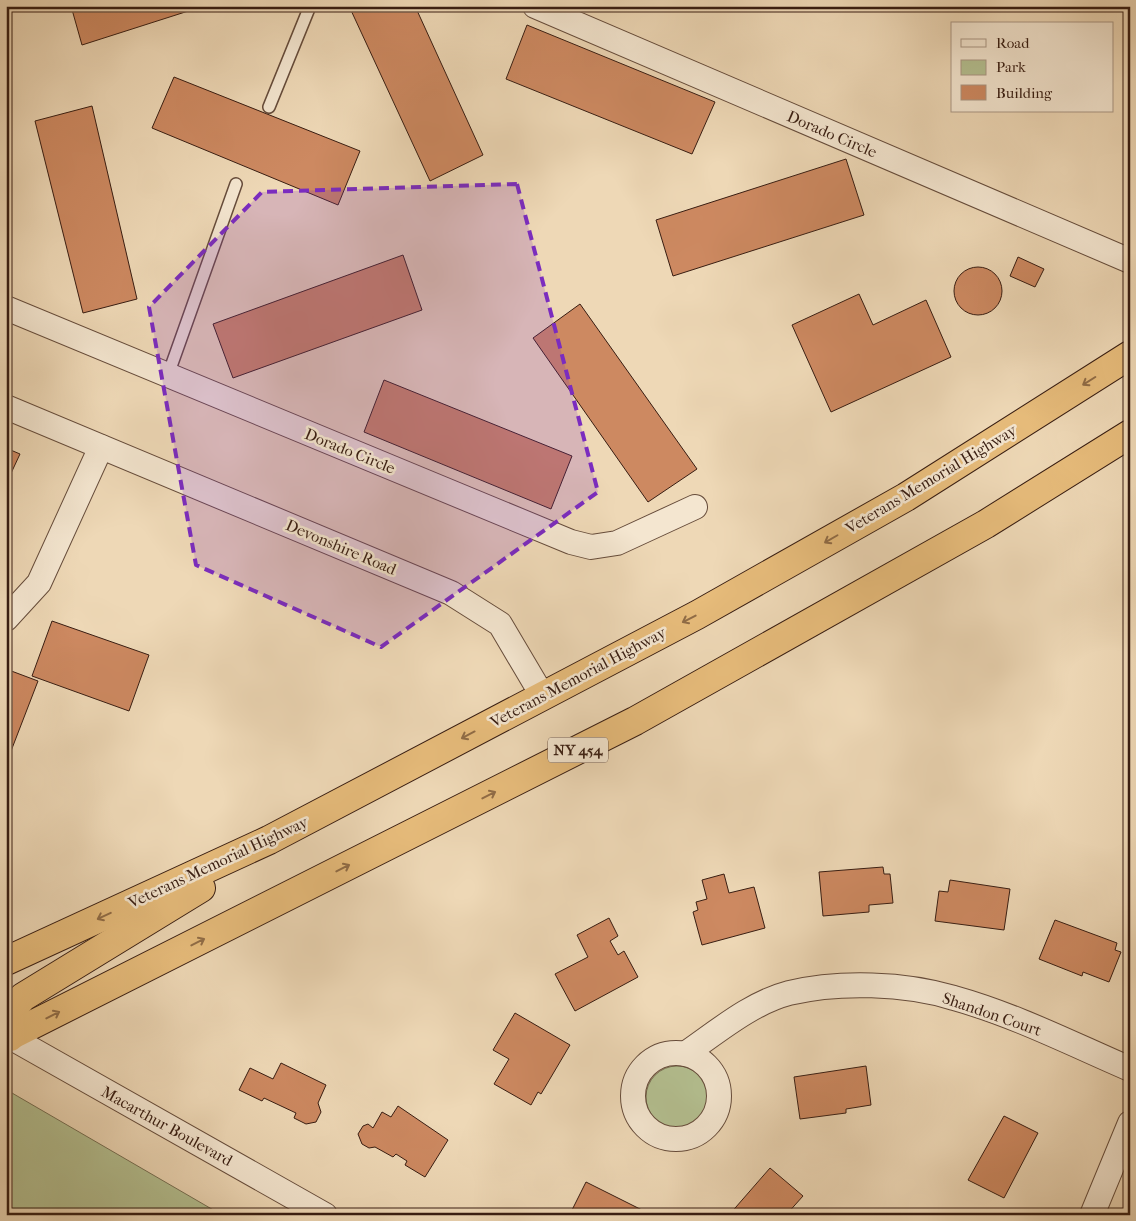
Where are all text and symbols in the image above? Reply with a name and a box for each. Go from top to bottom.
legend [951,22,1114,112]
text: Road [996,34,1030,52]
text: Park [996,58,1026,76]
text: Building [996,84,1053,102]
street label: Dorado Circle [784,106,880,162]
one-way arrow [1082,377,1096,387]
street label: Veterans Memorial Highway [841,420,1020,538]
street label: Dorado Circle [302,424,398,478]
street label: Devonshire Road [283,515,399,579]
one-way arrow [824,535,838,545]
one-way arrow [682,615,697,624]
street label: Veterans Memorial Highway [486,622,669,732]
one-way arrow [461,731,476,740]
road number: NY 454 [548,738,608,762]
one-way arrow [481,790,496,800]
street label: Veterans Memorial Highway [124,812,311,912]
one-way arrow [336,863,351,873]
one-way arrow [97,912,112,922]
one-way arrow [190,937,205,946]
street label: Shandon Court [940,988,1044,1040]
one-way arrow [45,1010,60,1019]
street label: Macarthur Boulevard [98,1082,236,1170]

